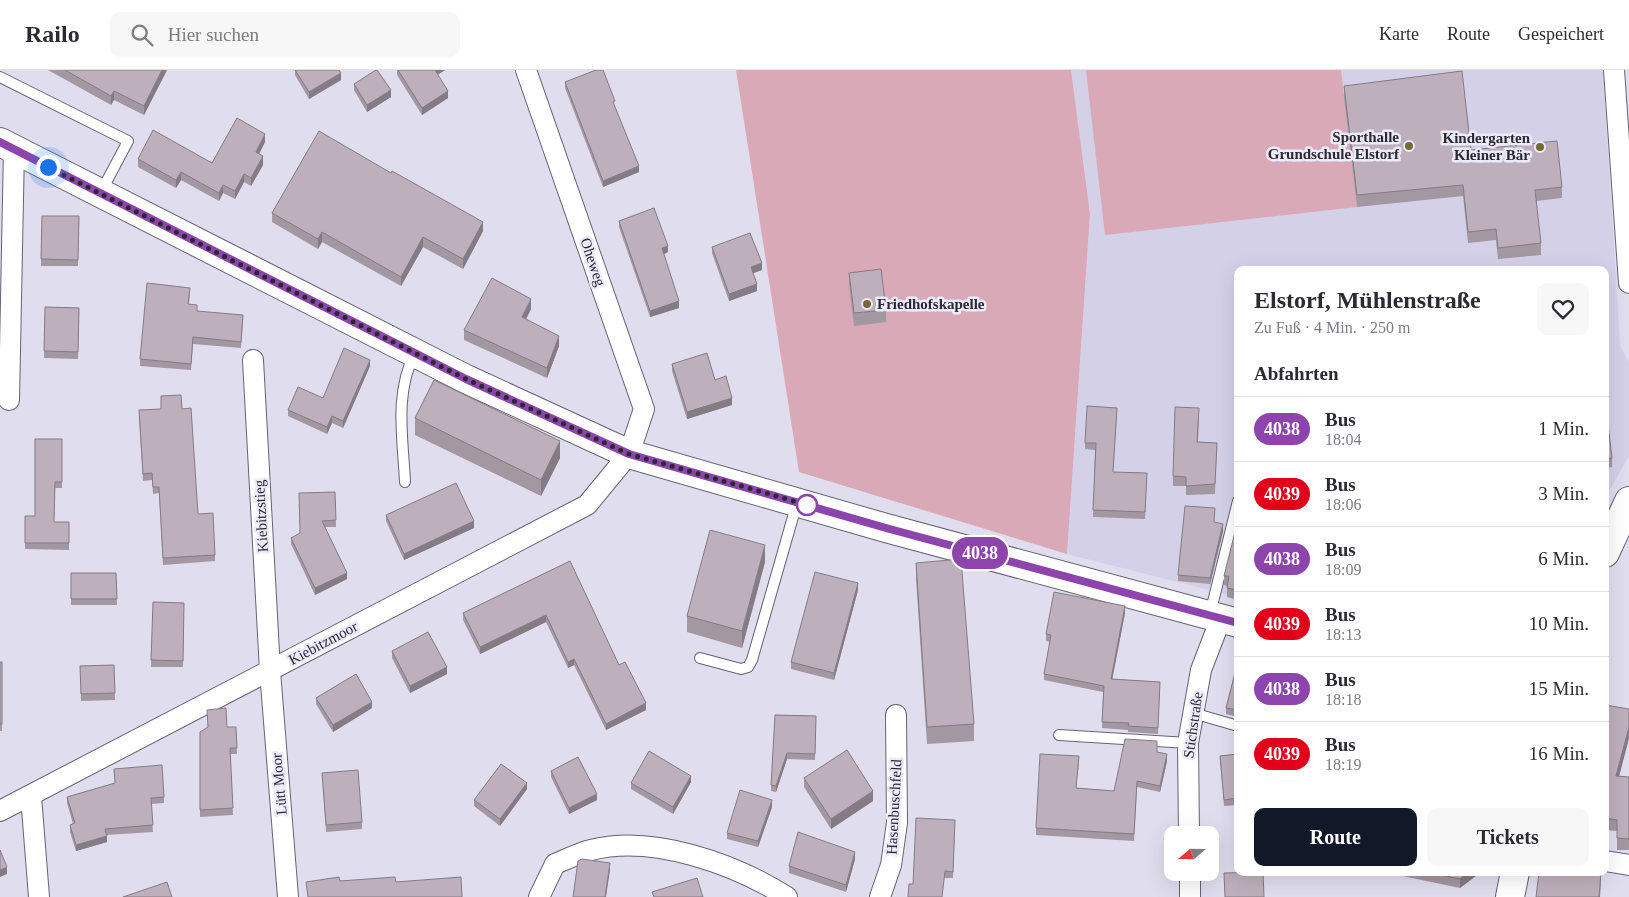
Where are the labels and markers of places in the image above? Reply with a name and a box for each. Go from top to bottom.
place label: Sporthalle Grundschule Elstorf [1268,129,1400,162]
place label: Kindergarten Kleiner Bär [1443,130,1531,163]
marker: Sporthalle Grundschule Elstorf [1403,140,1415,152]
marker: Kindergarten Kleiner Bär [1534,141,1546,153]
place label: Friedhofskapelle [877,296,985,312]
marker: Friedhofskapelle [861,298,873,310]
unlabelled marker [796,494,818,516]

